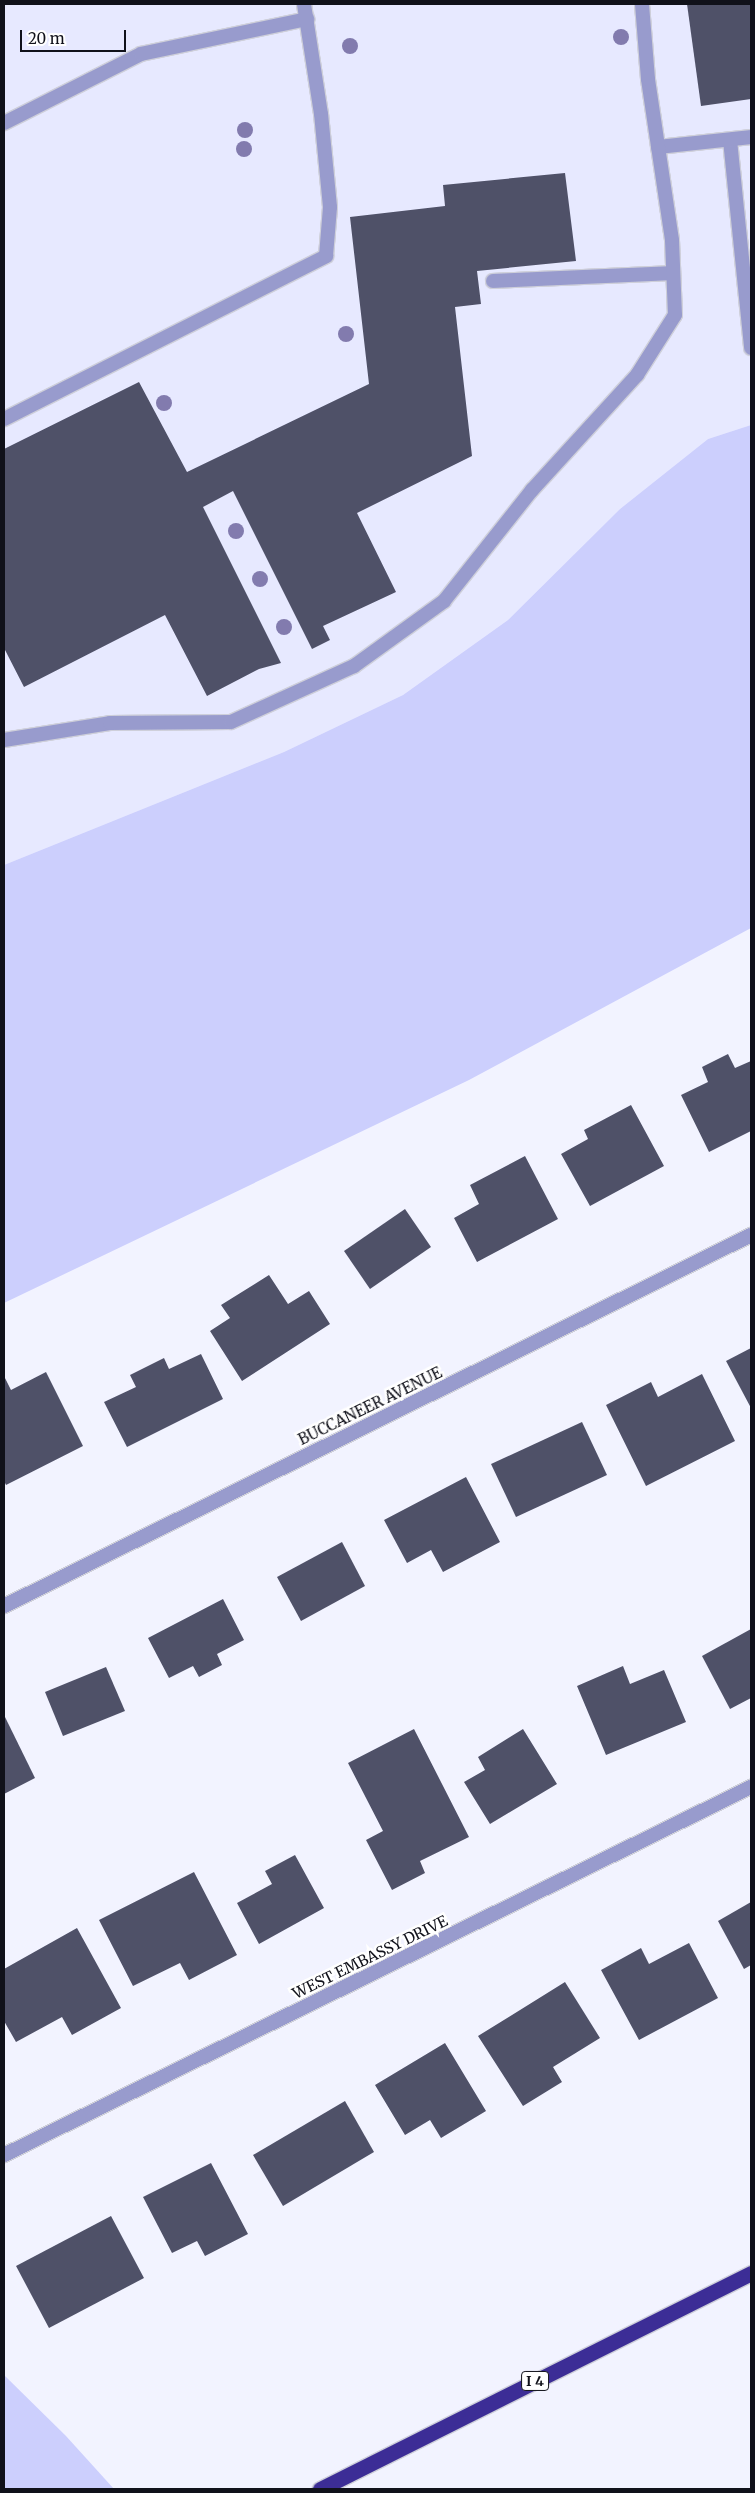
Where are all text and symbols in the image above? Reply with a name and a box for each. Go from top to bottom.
scale bar [22,20,129,52]
text: 20 m [28,29,65,48]
street label: BUCCANEER AVENUE [295,1363,445,1449]
street label: WEST EMBASSY DRIVE [289,1912,451,2002]
road number: I 4 [520,2370,550,2392]

